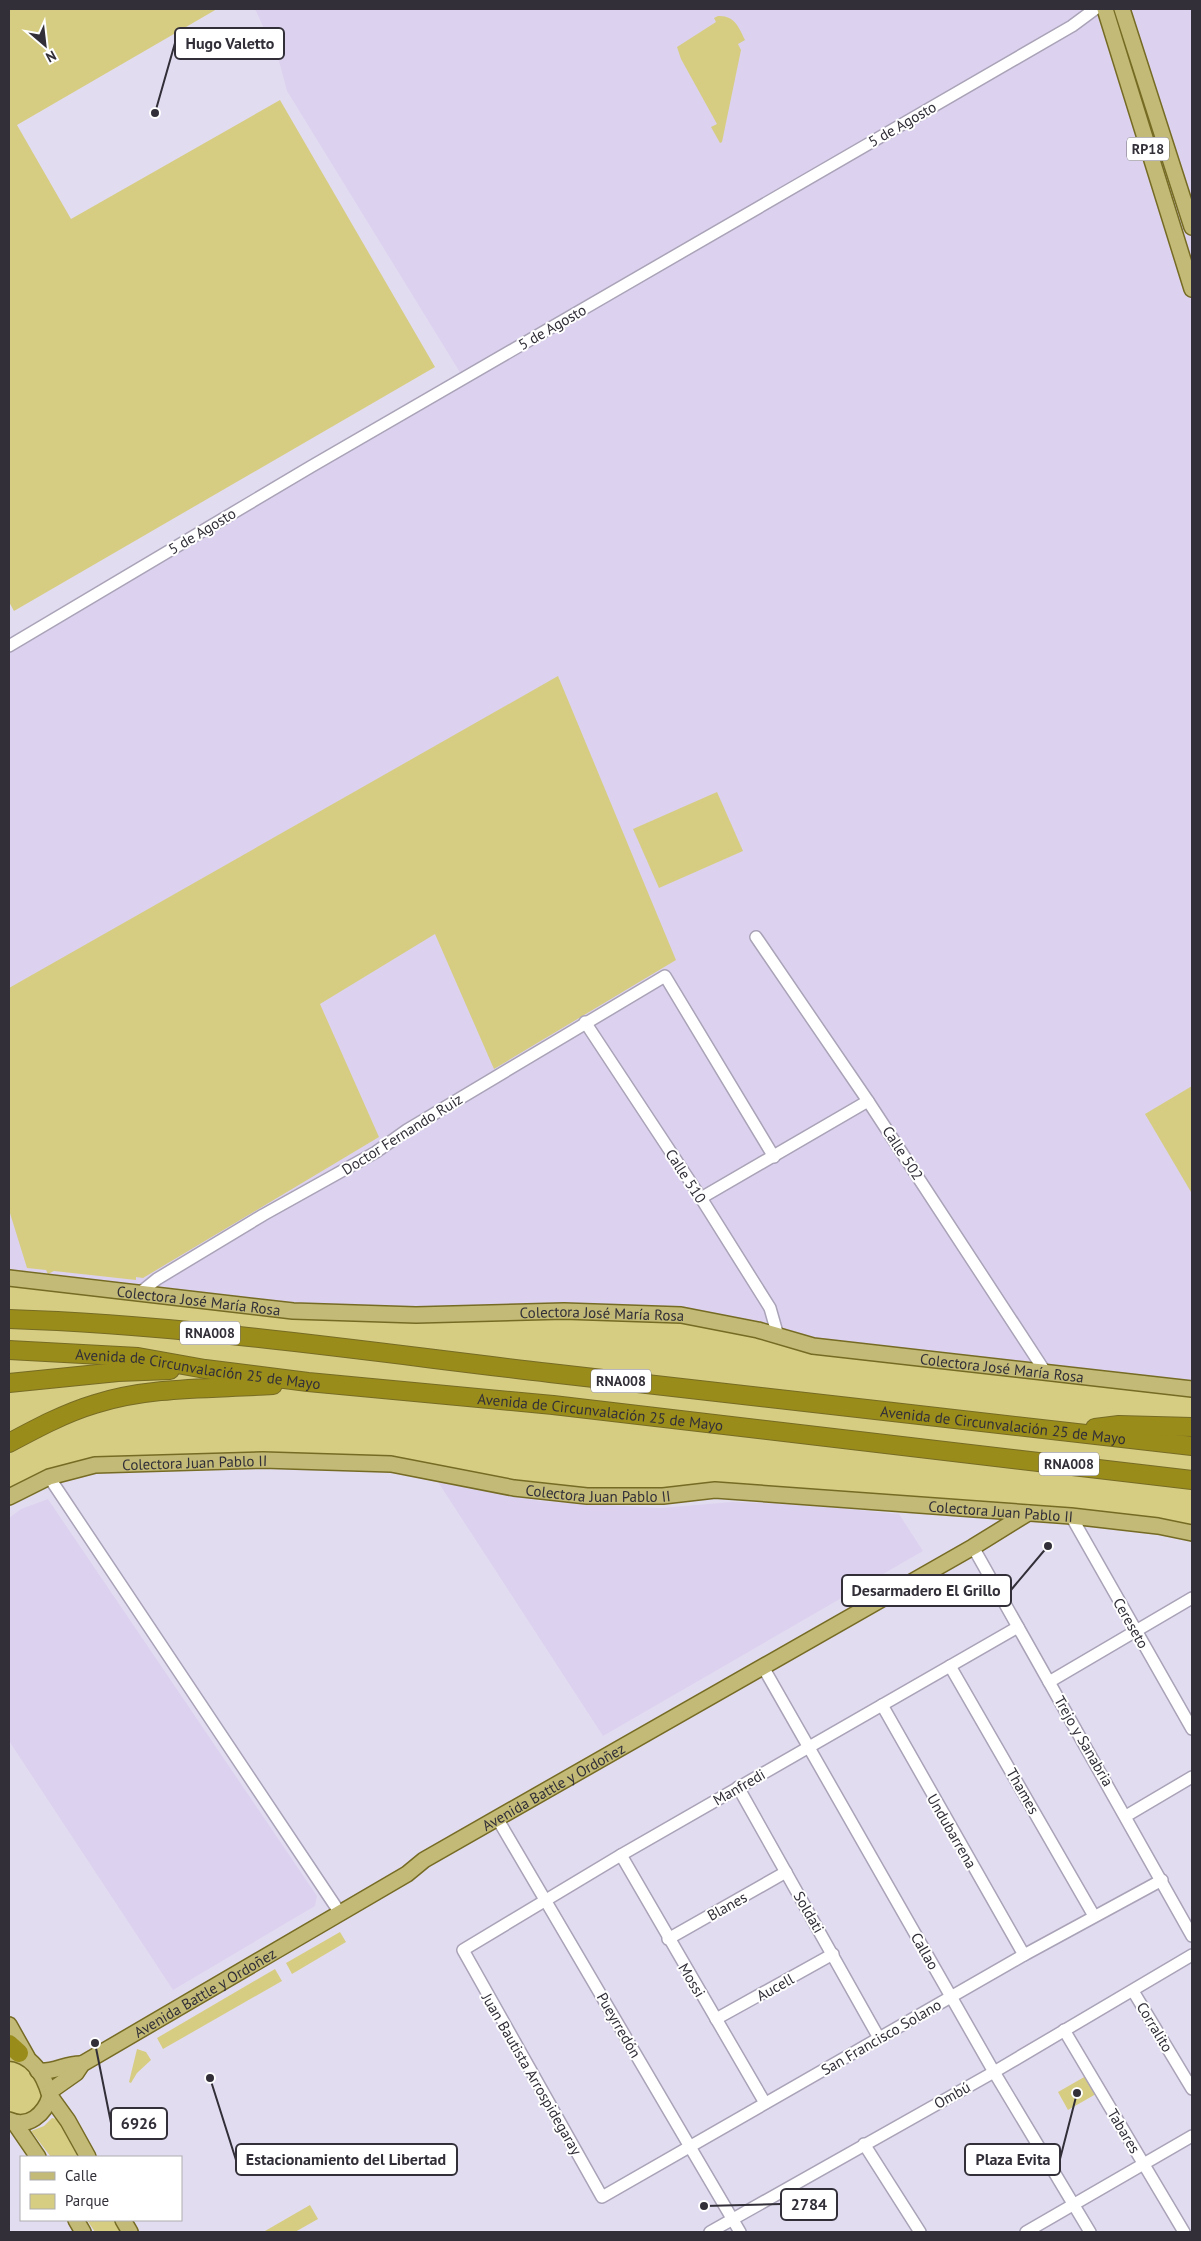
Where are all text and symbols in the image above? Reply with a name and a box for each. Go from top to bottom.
north arrow [20,20,70,70]
callout: Hugo Valetto [175,28,284,59]
text: Hugo Valetto [186,33,275,53]
text: N [43,46,59,67]
street label: 5 de Agosto [865,97,939,151]
road number: RP18 [1127,138,1169,160]
street label: 5 de Agosto [515,300,589,354]
street label: 5 de Agosto [165,503,239,559]
street label: Doctor Fernando Ruiz [338,1089,466,1179]
street label: Calle 502 [879,1122,927,1184]
street label: Calle 510 [662,1145,710,1207]
street label: Colectora José María Rosa [116,1281,282,1319]
street label: Colectora José María Rosa [519,1301,685,1325]
road number: RNA008 [180,1322,240,1345]
street label: Avenida de Circunvalación 25 de Mayo [75,1344,321,1393]
street label: Colectora José María Rosa [919,1349,1085,1386]
road number: RNA008 [591,1370,651,1392]
street label: Avenida de Circunvalación 25 de Mayo [477,1388,724,1434]
street label: Avenida de Circunvalación 25 de Mayo [879,1401,1127,1448]
street label: Colectora Juan Pablo II [122,1450,267,1474]
road number: RNA008 [1039,1452,1099,1476]
street label: Colectora Juan Pablo II [525,1480,671,1506]
street label: Colectora Juan Pablo II [928,1496,1074,1526]
callout: Desarmadero El Grillo [842,1575,1011,1606]
text: Desarmadero El Grillo [851,1580,1001,1600]
street label: Cereseto [1109,1594,1153,1652]
street label: Trejo y Sanabria [1050,1692,1118,1790]
street label: Avenida Battle y Ordoñez [478,1738,628,1835]
street label: Manfredi [710,1764,768,1810]
street label: Thames [1002,1765,1044,1817]
street label: Undubarrena [923,1790,981,1872]
street label: Blanes [704,1887,750,1925]
street label: Soldati [790,1888,828,1936]
street label: Callao [907,1929,943,1973]
street label: Avenida Battle y Ordoñez [130,1943,279,2041]
street label: Mossi [674,1959,710,2001]
street label: Aucell [753,1969,797,2005]
street label: Juan Bautista Arrospidegaray [477,1989,586,2158]
street label: Pueyrredón [593,1989,645,2061]
street label: San Francisco Solano [817,1995,945,2079]
street label: Corralito [1133,1998,1177,2056]
street label: Ombú [930,2077,974,2113]
street label: Tabares [1103,2105,1145,2157]
callout: 6926 [111,2108,167,2139]
text: 6926 [121,2113,157,2133]
callout: Estacionamiento del Libertad [236,2144,457,2175]
callout: Plaza Evita [965,2144,1060,2175]
text: Estacionamiento del Libertad [246,2149,446,2169]
text: Plaza Evita [976,2149,1051,2169]
legend [20,2156,182,2221]
text: Calle [65,2166,97,2185]
callout: 2784 [781,2189,837,2220]
text: Parque [65,2191,109,2210]
text: 2784 [791,2194,827,2214]

